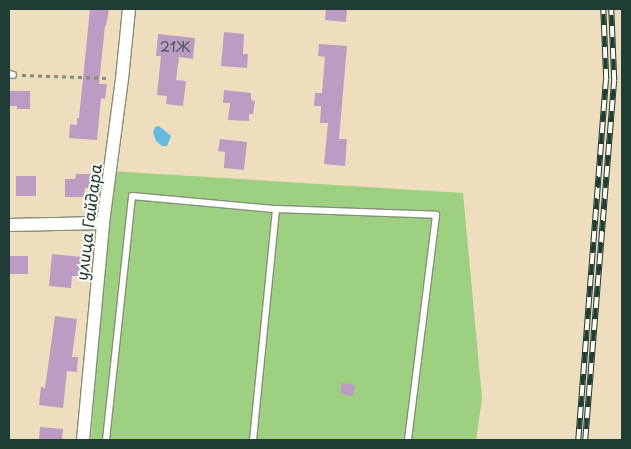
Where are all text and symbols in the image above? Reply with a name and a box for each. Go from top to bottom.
house number: 21Ж [160,39,190,55]
street label: улица Гайдара [71,162,105,282]

